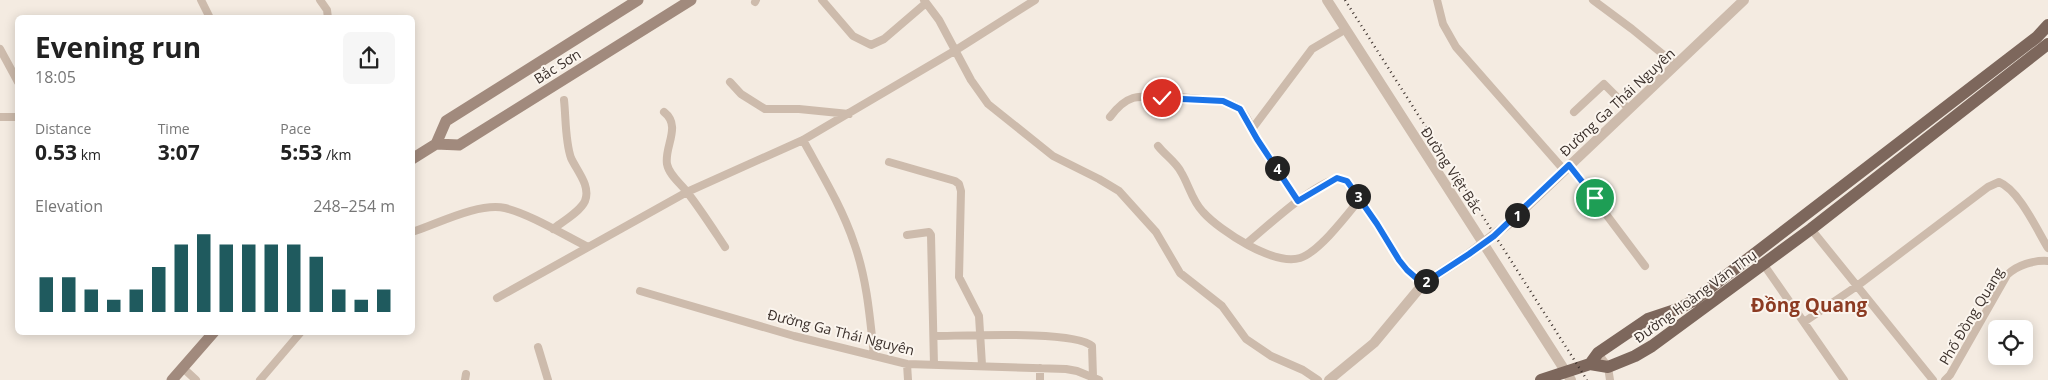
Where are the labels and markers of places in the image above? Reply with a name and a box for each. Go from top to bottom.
pin [1141,77,1183,119]
pin: 4 [1264,156,1290,180]
pin [1574,177,1616,219]
pin: 3 [1346,184,1370,208]
pin: 1 [1504,202,1530,228]
pin: 2 [1414,268,1438,294]

